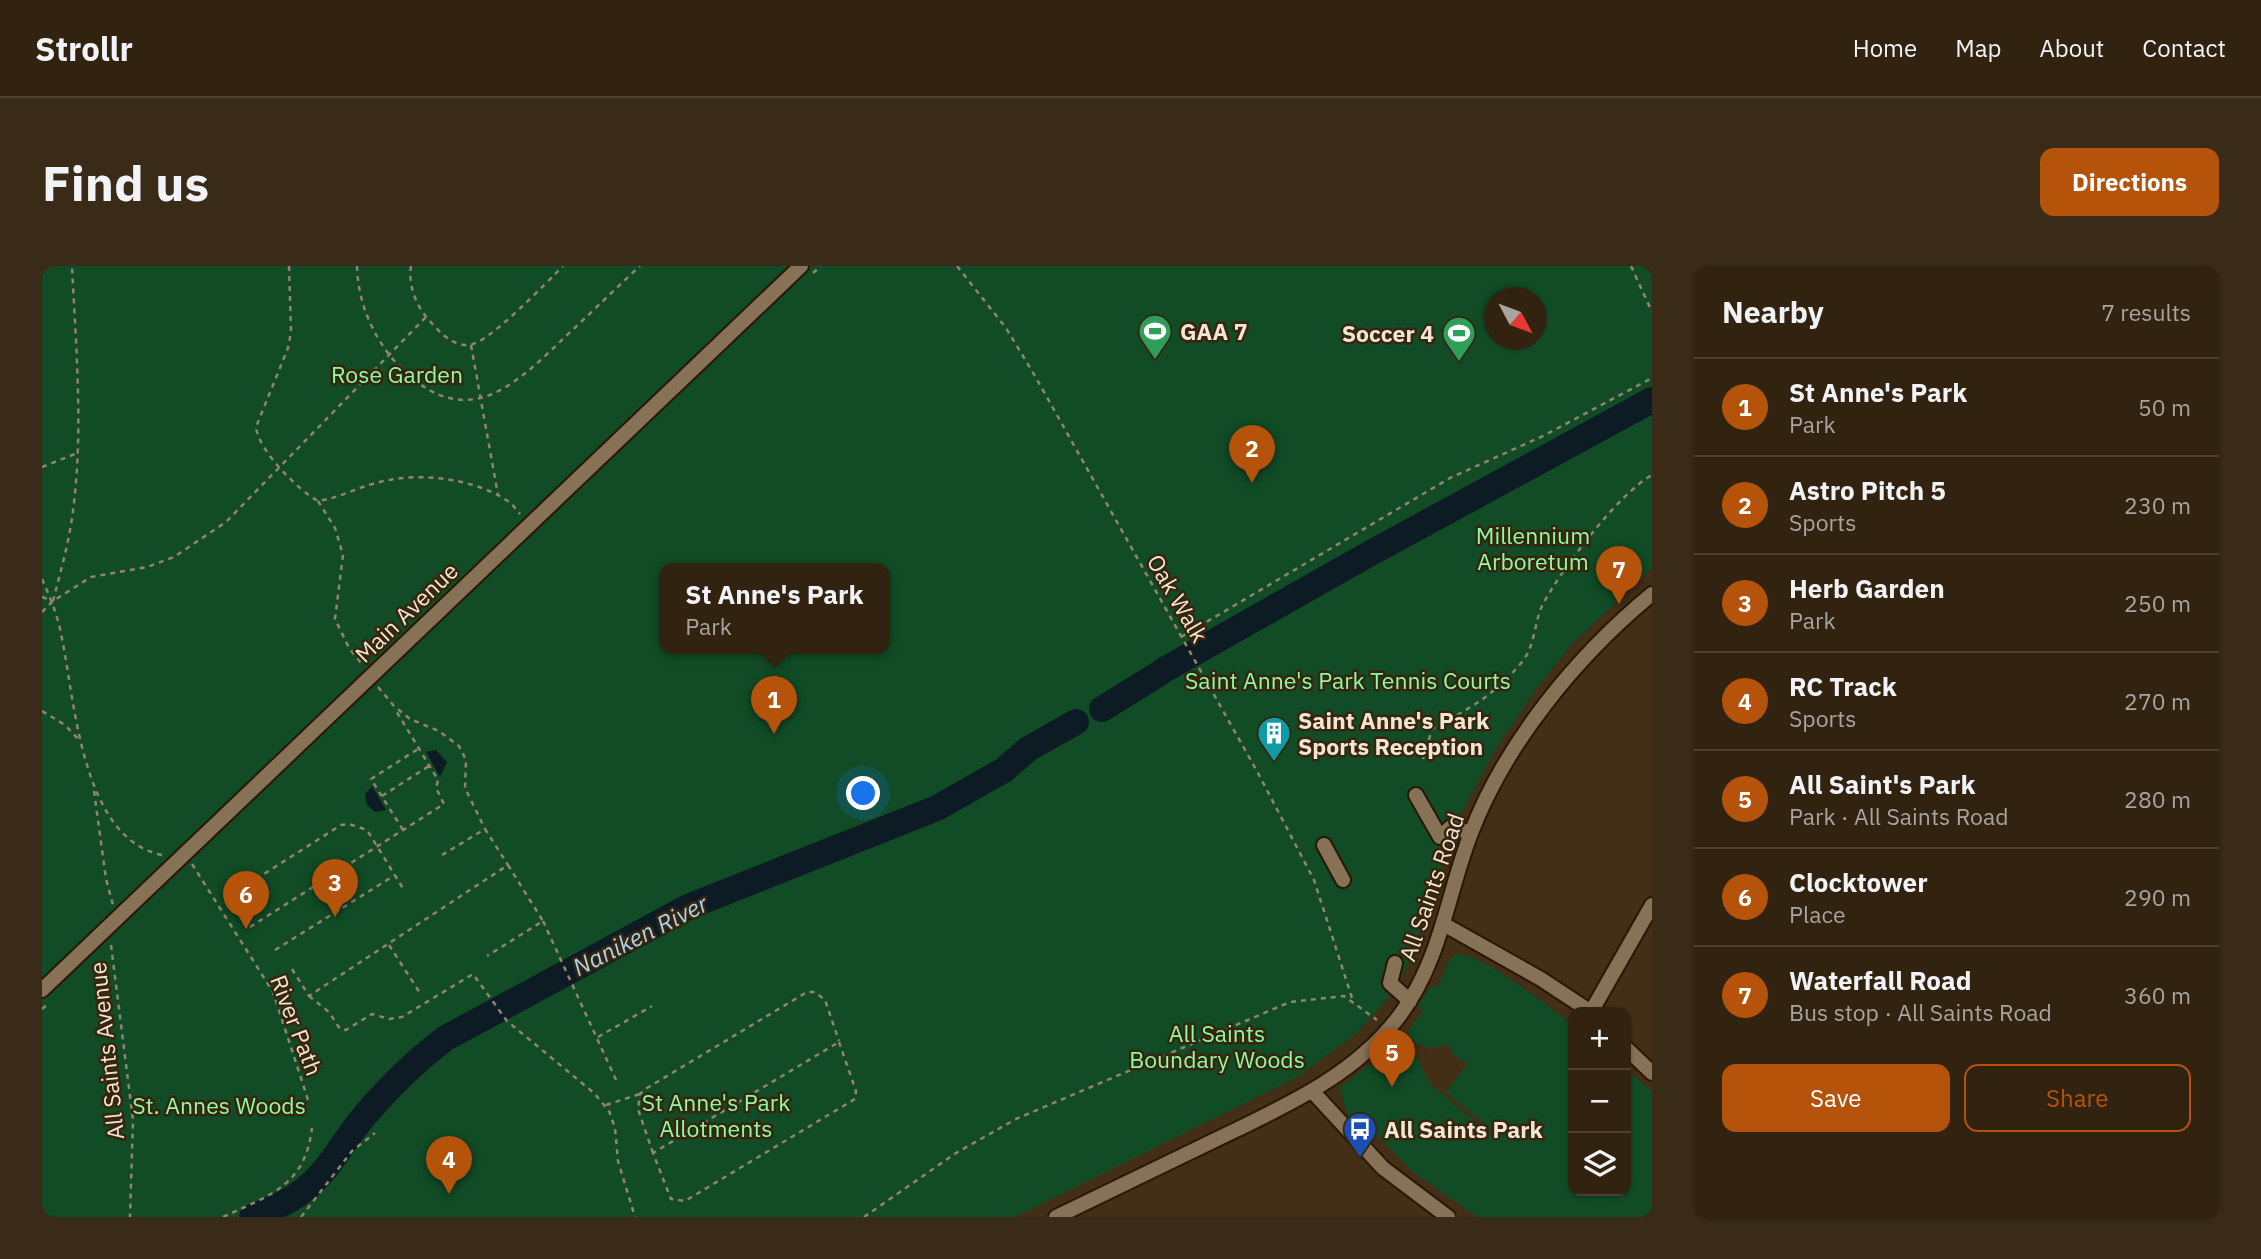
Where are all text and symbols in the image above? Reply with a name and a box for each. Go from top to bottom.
text: Strollr [35,27,133,70]
text: Home [1853,32,1917,64]
text: Map [1955,32,2001,64]
text: About [2039,32,2104,64]
text: Contact [2142,32,2226,64]
button: Directions [2040,148,2219,216]
text: Find us [42,151,209,214]
north arrow [1484,287,1547,350]
text: Nearby [1722,292,1824,331]
text: 7 results [2101,297,2191,327]
sports icon: GAA 7 [1136,312,1174,361]
sports icon: Soccer 4 [1440,314,1478,363]
place label: GAA 7 [1180,316,1248,346]
place label: Soccer 4 [1342,318,1434,348]
park label: Rose Garden [331,359,463,389]
text: St Anne's Park [1789,375,1967,409]
text: 1 [1738,392,1752,422]
text: 50 m [2138,392,2191,422]
text: Park [1789,409,1836,439]
pin: 2 [1229,425,1275,483]
text: Astro Pitch 5 [1789,473,1946,507]
text: 2 [1738,490,1752,520]
text: 230 m [2124,490,2191,520]
text: Sports [1789,507,1856,537]
park label: Millennium Arboretum [1476,520,1590,576]
pin: 7 [1596,546,1642,604]
street label: Oak Walk [1141,548,1215,648]
street label: Main Avenue [348,555,464,669]
popup [659,563,890,654]
text: Herb Garden [1789,571,1945,605]
text: St Anne's Park [685,577,864,611]
text: 3 [1738,588,1752,618]
text: 250 m [2124,588,2191,618]
text: Park [1789,605,1836,635]
text: Park [685,611,732,641]
park label: Saint Anne's Park Tennis Courts [1185,665,1511,695]
text: RC Track [1789,669,1897,703]
pin: 1 [751,676,797,734]
text: 4 [1738,686,1752,716]
text: 270 m [2124,686,2191,716]
text: Sports [1789,703,1856,733]
place label: Saint Anne's Park Sports Reception [1298,705,1490,761]
building icon: Saint Anne's Park Sports Reception [1255,714,1293,763]
text: All Saint's Park [1789,767,1976,801]
your location [846,776,880,810]
text: 5 [1738,784,1752,814]
text: 280 m [2124,784,2191,814]
text: Park · All Saints Road [1789,801,2009,831]
street label: All Saints Road [1392,809,1470,965]
pin: 3 [312,859,358,917]
text: Clocktower [1789,865,1928,899]
pin: 6 [223,871,269,929]
text: 6 [1738,882,1752,912]
text: 290 m [2124,882,2191,912]
water label: Naniken River [567,887,714,983]
text: Place [1789,899,1846,929]
street label: All Saints Avenue [82,961,130,1141]
text: Waterfall Road [1789,963,1972,997]
street label: River Path [264,971,330,1079]
text: 7 [1738,980,1752,1010]
text: 360 m [2124,980,2191,1010]
text: Bus stop · All Saints Road [1789,997,2052,1027]
map controls [1568,1007,1631,1196]
button: + [1568,1007,1631,1070]
park label: All Saints Boundary Woods [1129,1018,1305,1074]
pin: 5 [1369,1029,1415,1087]
button: Save [1722,1064,1950,1132]
button: Share [1964,1064,2191,1132]
button: − [1568,1070,1631,1133]
park label: St Anne's Park Allotments [642,1087,790,1143]
park label: St. Annes Woods [132,1090,306,1120]
bus stop icon: All Saints Park [1341,1110,1379,1159]
place label: All Saints Park [1384,1114,1544,1144]
button: layers [1568,1133,1631,1196]
pin: 4 [426,1136,472,1194]

